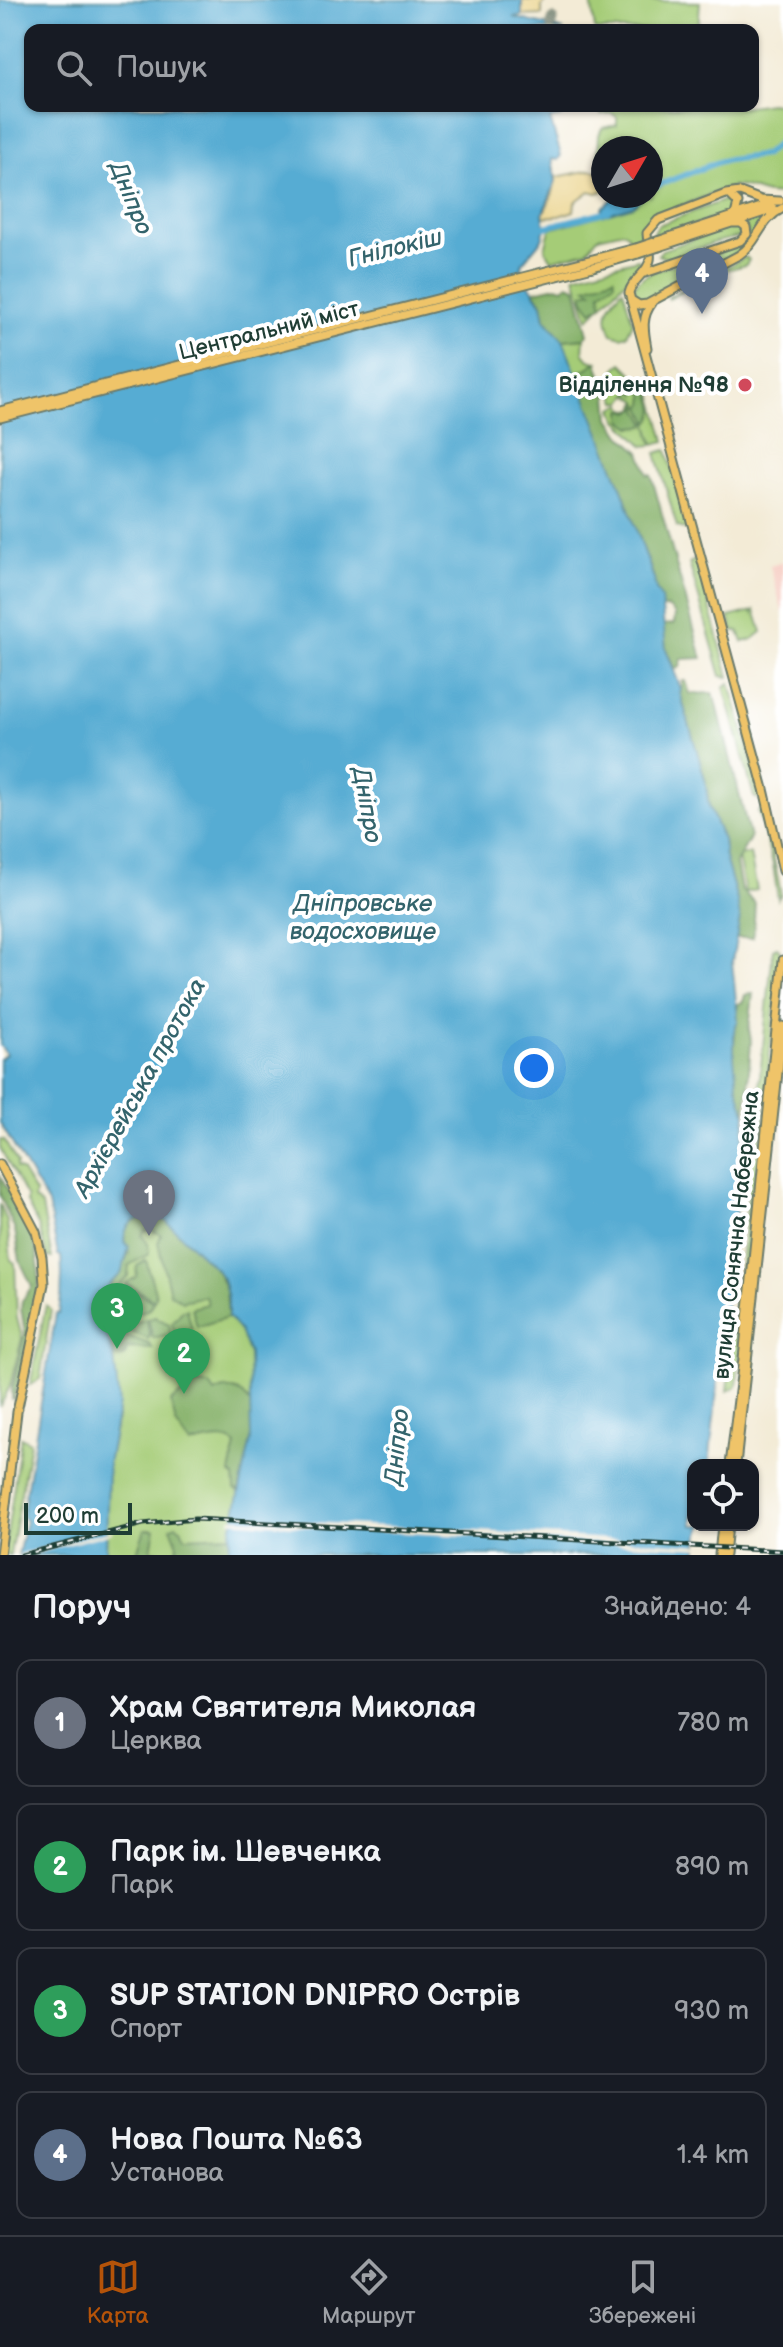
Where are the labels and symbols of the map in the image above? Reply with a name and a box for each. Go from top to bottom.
north arrow [591,136,663,208]
water label: Дніпро [102,155,159,239]
water label: Гнілокіш [345,222,446,274]
pin: 4 [676,248,728,314]
street label: Центральний міст [176,295,363,366]
place label: Відділення №98 [558,372,729,399]
marker: Відділення №98 [736,376,754,394]
water label: Дніпро [346,763,388,846]
water label: Дніпровське водосховище [290,889,437,946]
water label: Архієрейська протока [67,974,212,1204]
your location [514,1048,554,1088]
street label: вулиця Сонячна Набережна [708,1089,766,1381]
pin: 1 [123,1170,175,1236]
pin: 3 [91,1283,143,1349]
pin: 2 [158,1328,210,1394]
water label: Дніпро [378,1407,415,1489]
scale bar [24,1499,132,1535]

